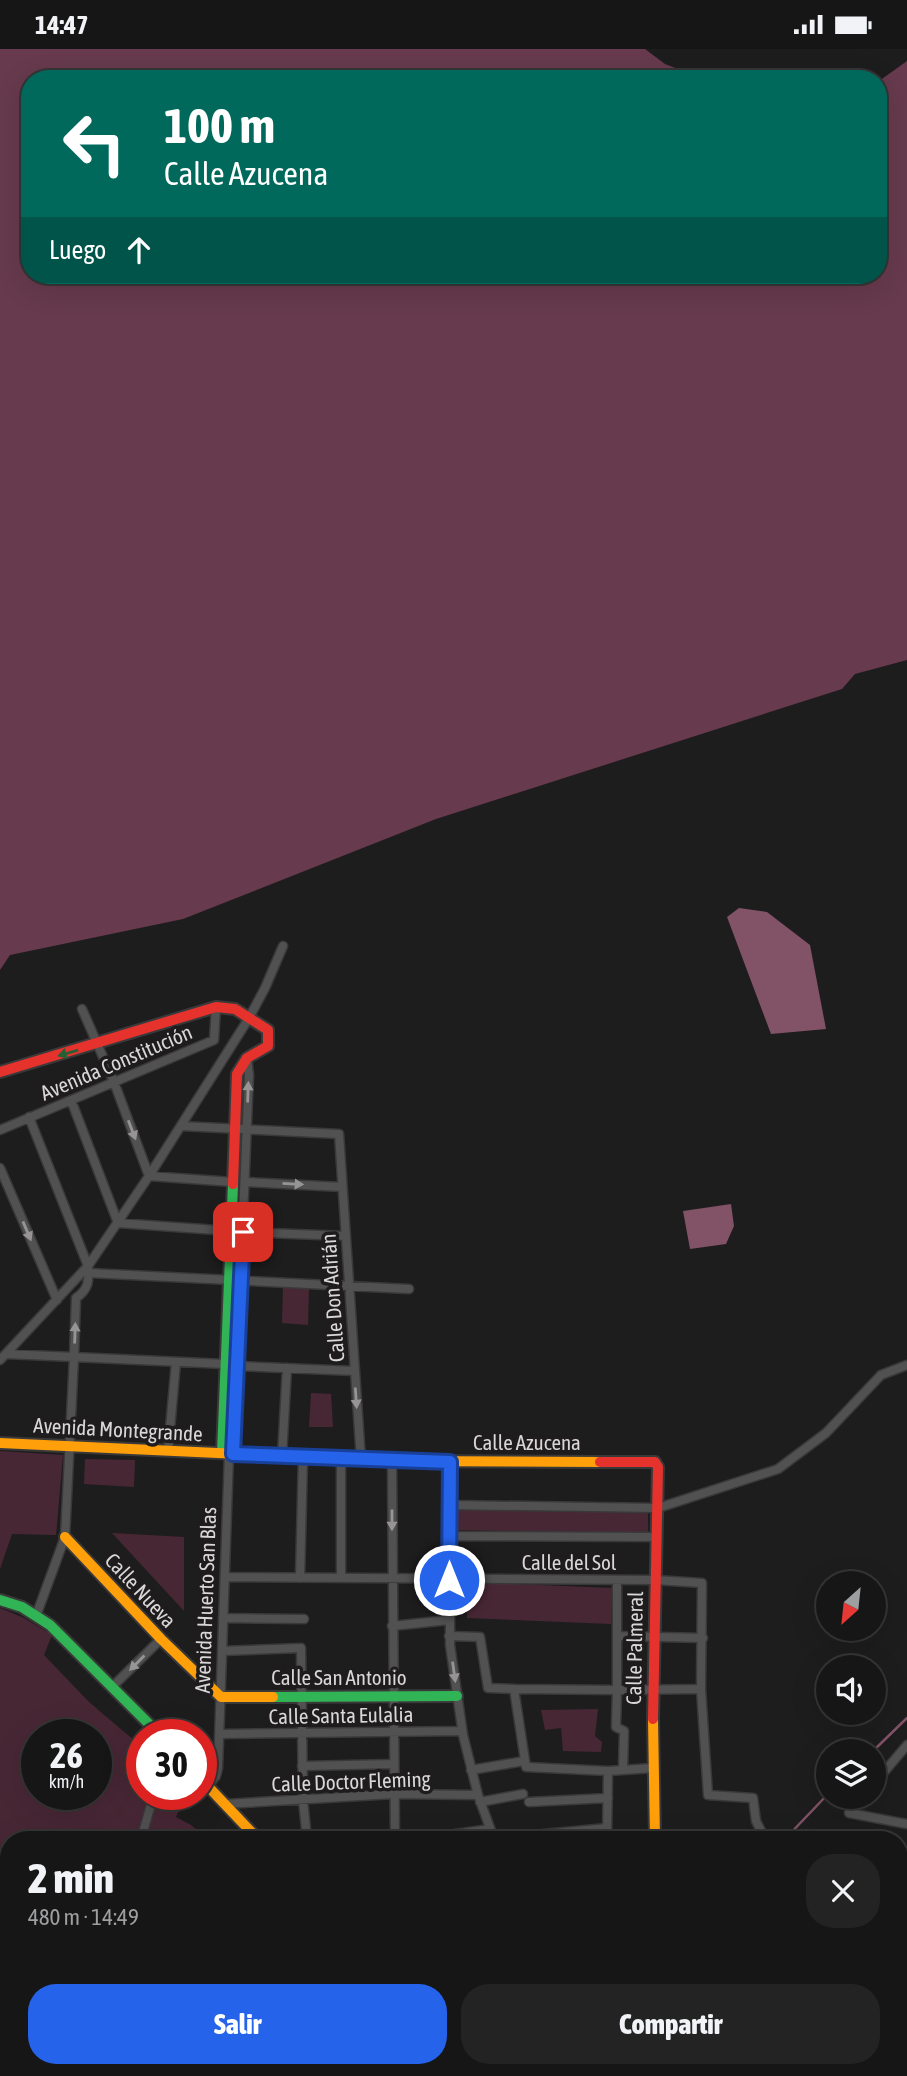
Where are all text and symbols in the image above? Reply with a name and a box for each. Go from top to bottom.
text: 14:47 [35,10,89,40]
text: 100 m [164,97,275,153]
icon: left [49,98,140,189]
text: Calle Azucena [164,155,328,192]
icon: ahead [120,231,158,269]
text: Luego [49,235,106,265]
street label: Avenida Constitución [37,1019,195,1105]
one-way arrow [57,1048,78,1058]
one-way arrow [243,1081,254,1103]
one-way arrow [126,1120,137,1141]
one-way arrow [283,1179,305,1190]
pin [213,1202,273,1262]
icon: arrive [224,1213,262,1251]
one-way arrow [22,1220,33,1241]
street label: Calle Don Adrián [316,1233,348,1363]
one-way arrow [69,1322,81,1344]
one-way arrow [350,1387,361,1409]
street label: Avenida Montegrande [33,1413,203,1445]
street label: Calle Azucena [473,1430,581,1454]
street label: Avenida Huerto San Blas [190,1506,220,1694]
one-way arrow [386,1509,398,1531]
position arrow [412,1543,486,1617]
street label: Calle Nueva [101,1548,181,1632]
street label: Calle del Sol [522,1550,617,1574]
north arrow [816,1571,886,1641]
map controls [816,1571,886,1809]
street label: Calle Palmeral [621,1591,647,1705]
one-way arrow [128,1654,145,1671]
button: sound [816,1655,886,1725]
one-way arrow [448,1661,459,1683]
street label: Calle San Antonio [271,1665,407,1689]
street label: Calle Santa Eulalia [269,1702,413,1728]
speed limit sign: 30 [126,1719,217,1810]
text: 26 [50,1735,83,1775]
button: layers [816,1739,886,1809]
street label: Calle Doctor Fleming [271,1766,431,1796]
text: km/h [49,1771,84,1792]
text: 2 min [28,1854,114,1902]
button: close [806,1854,880,1928]
text: 480 m · 14:49 [28,1904,139,1930]
button: Salir [28,1984,447,2064]
button: Compartir [461,1984,880,2064]

